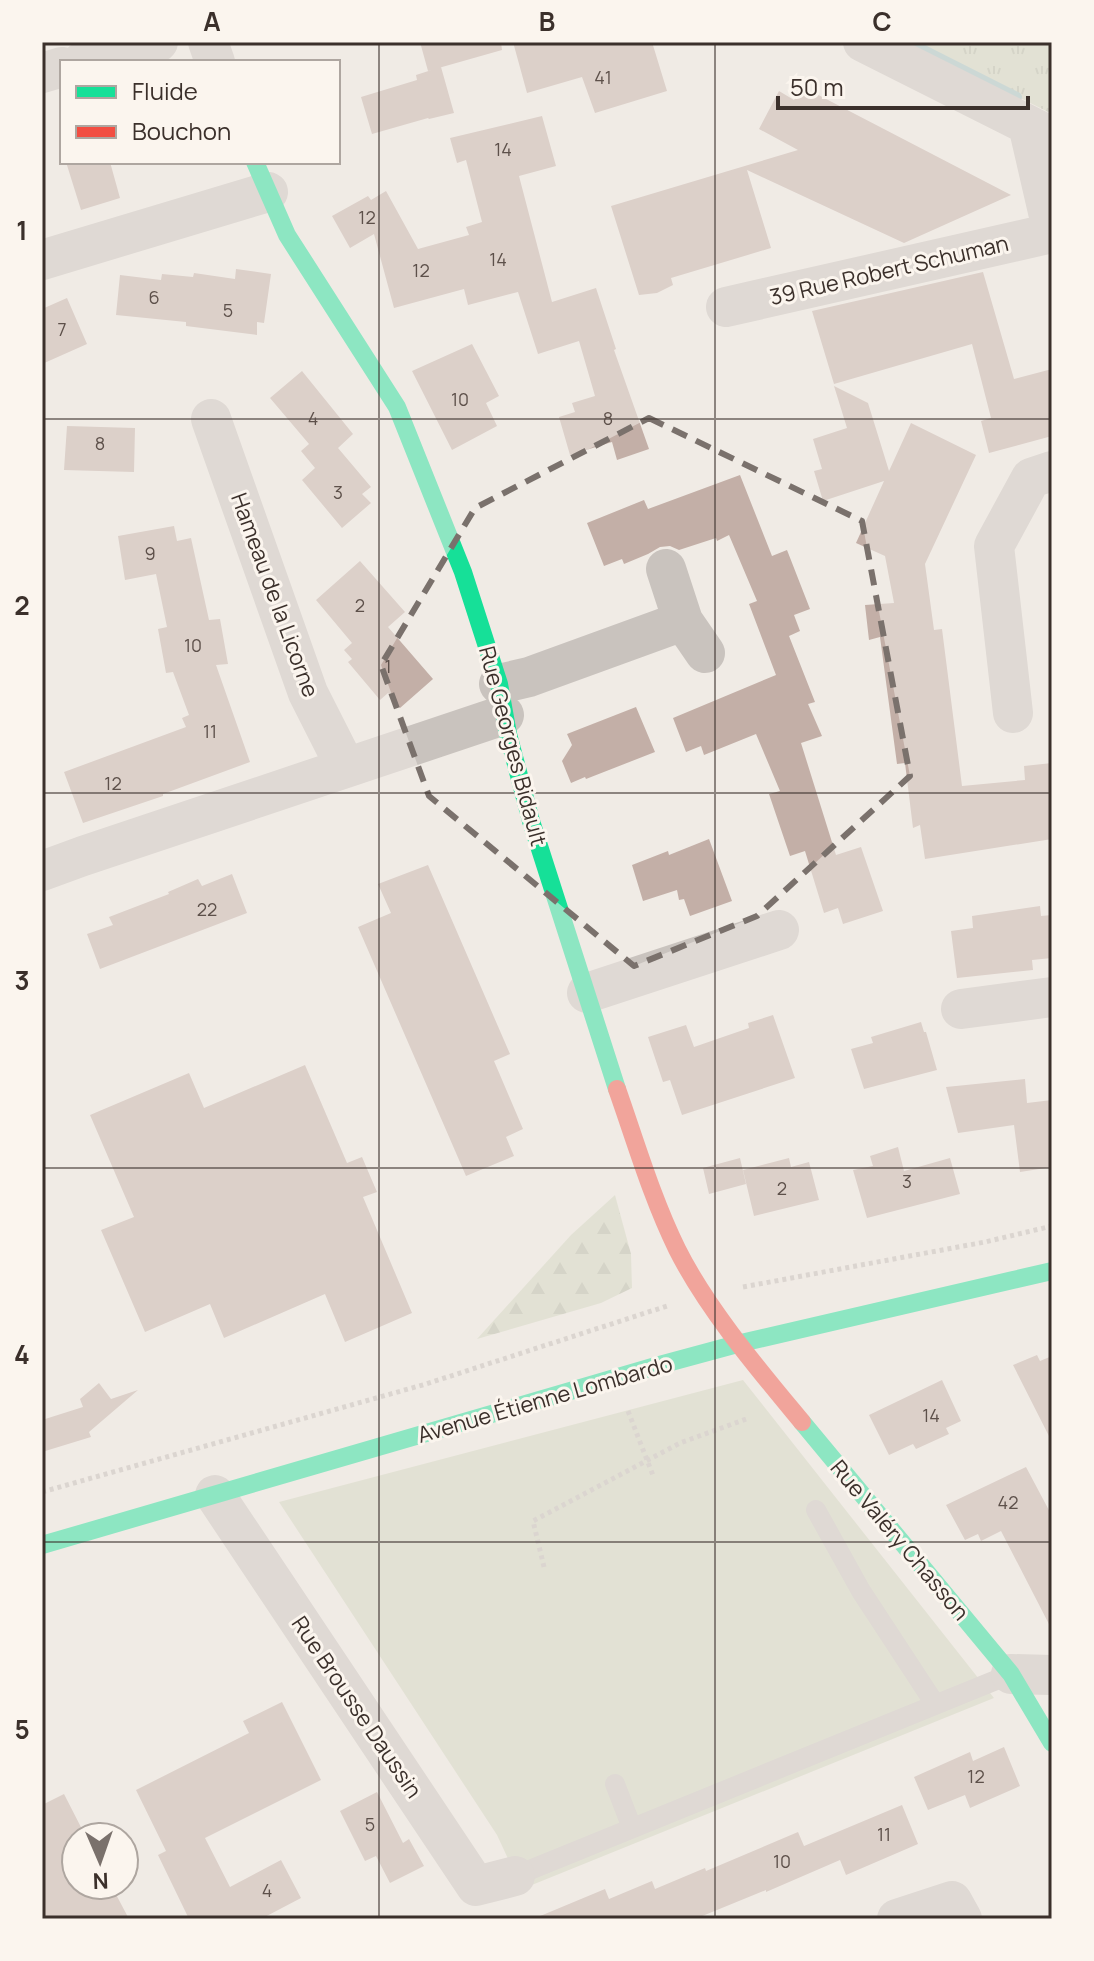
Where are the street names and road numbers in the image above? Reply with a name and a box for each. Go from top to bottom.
street label: 39 Rue Robert Schuman [767,228,1011,312]
street label: Hameau de la Licorne [224,489,326,701]
street label: Rue Georges Bidault [472,643,554,849]
street label: Avenue Étienne Lombardo [414,1348,676,1450]
street label: Rue Valéry Chasson [824,1453,976,1627]
street label: Rue Brousse Daussin [285,1610,429,1804]

